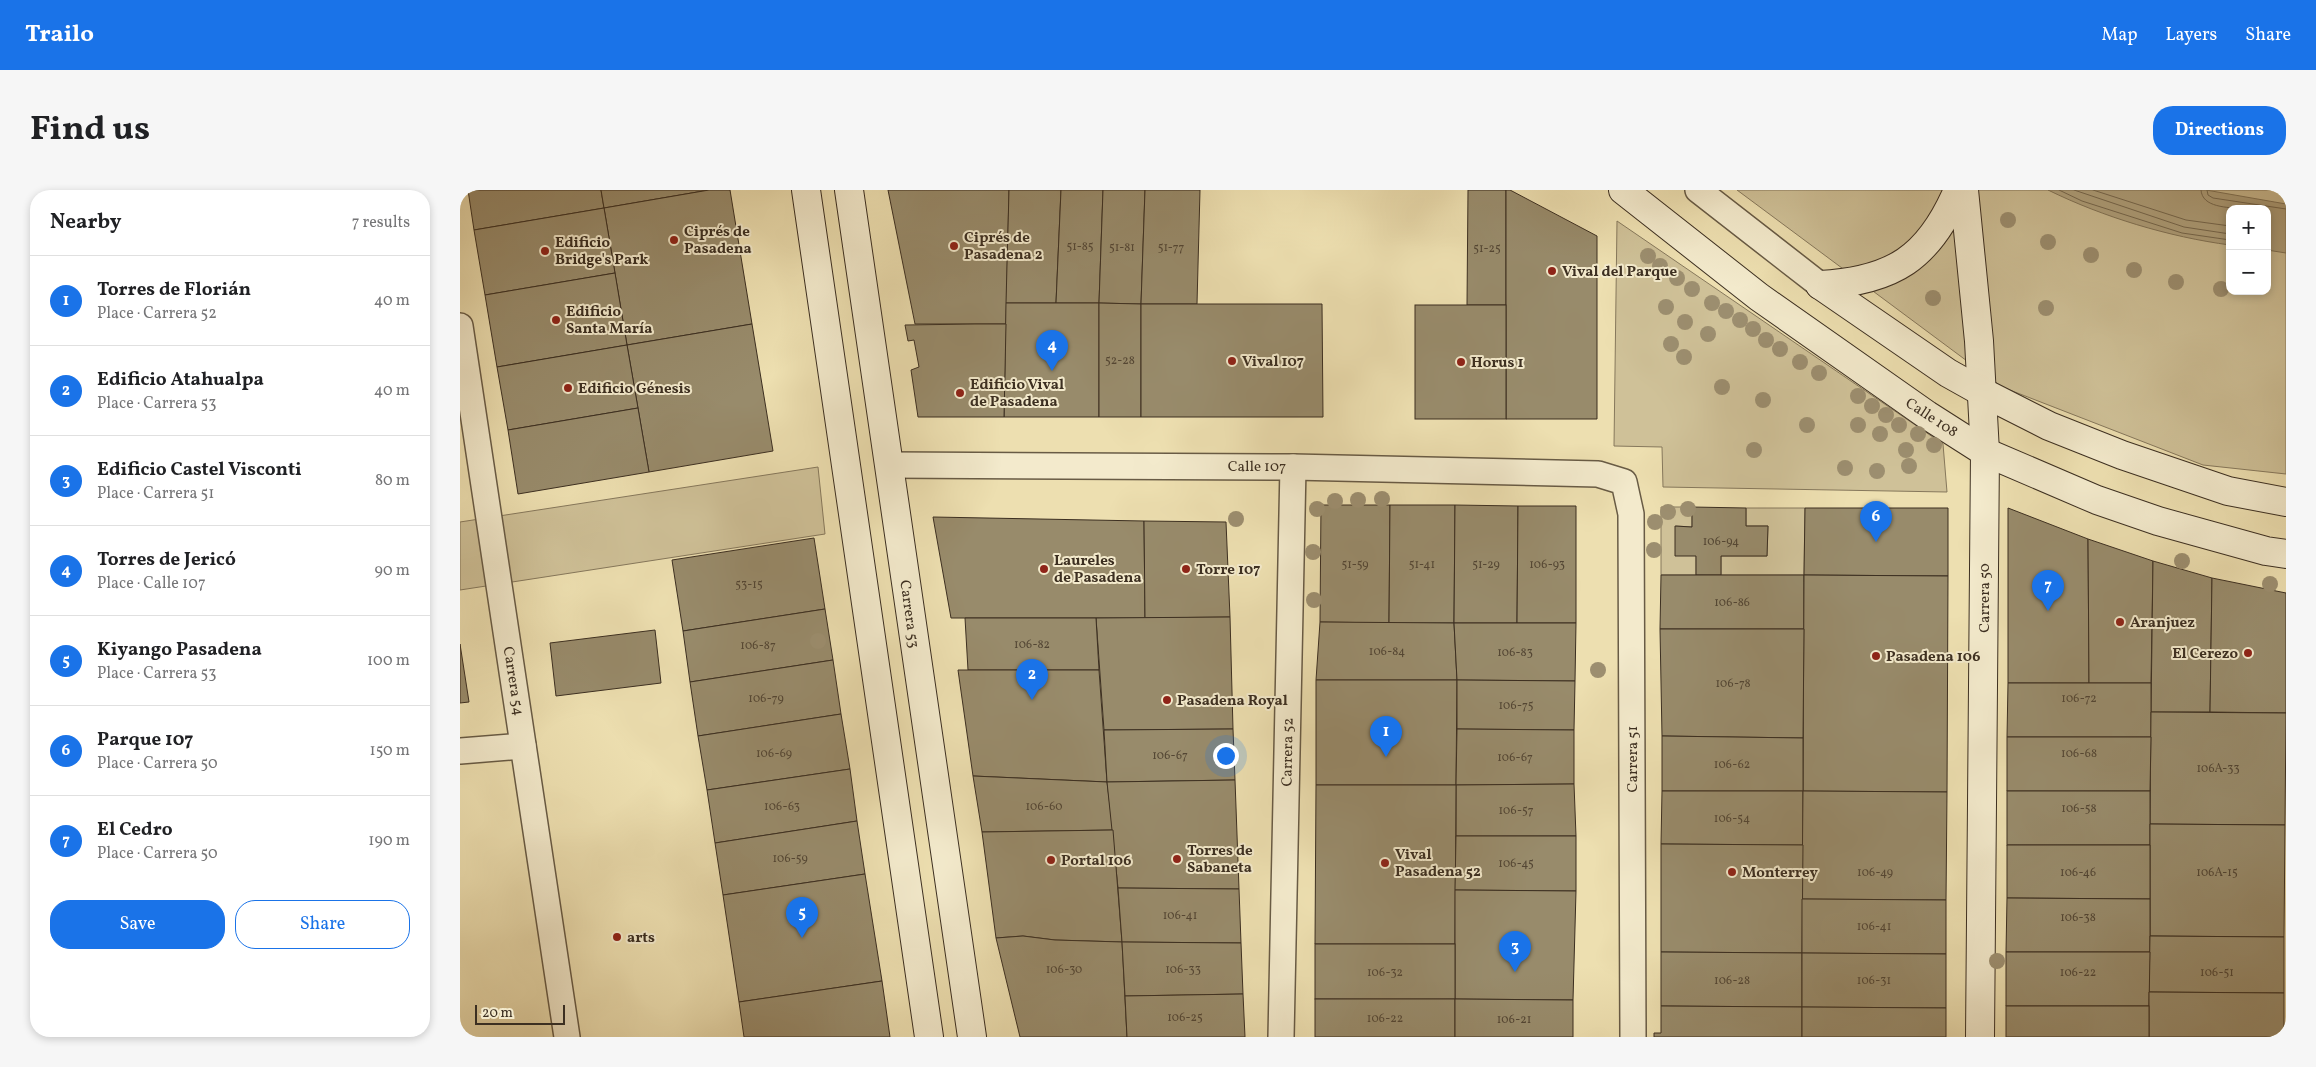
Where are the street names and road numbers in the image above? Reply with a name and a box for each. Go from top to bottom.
street label: Calle 108 [1901,393,1962,443]
street label: Calle 107 [1228,457,1286,478]
street label: Carrera 50 [1975,563,1996,633]
street label: Carrera 53 [893,579,924,650]
street label: Carrera 54 [497,645,528,717]
street label: Carrera 52 [1277,717,1300,787]
street label: Carrera 51 [1623,726,1644,792]

